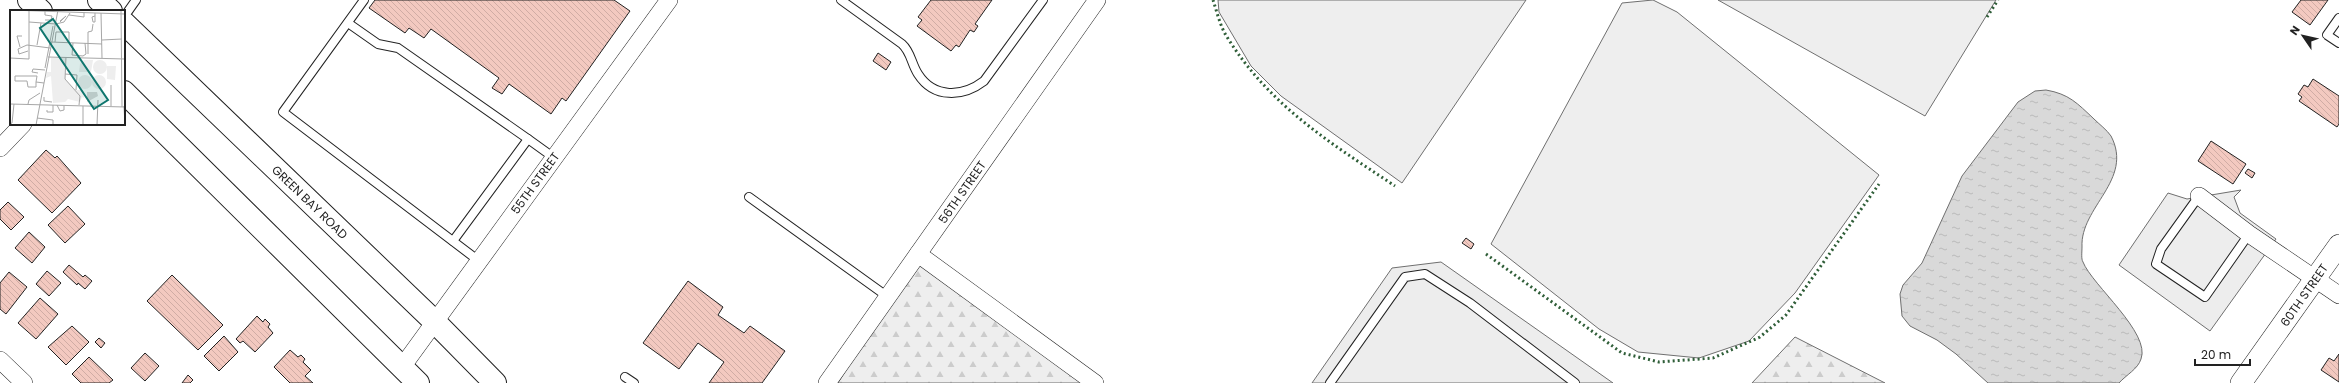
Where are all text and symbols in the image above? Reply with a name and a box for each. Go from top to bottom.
inset map [10,10,125,125]
north arrow [2283,16,2323,56]
text: N [2286,23,2304,38]
street label: 55TH STREET [507,148,564,217]
street label: 56TH STREET [934,157,990,227]
street label: GREEN BAY ROAD [268,161,352,243]
street label: 60TH STREET [2276,260,2332,330]
scale bar [2195,341,2250,367]
text: 20 m [2201,346,2231,363]

